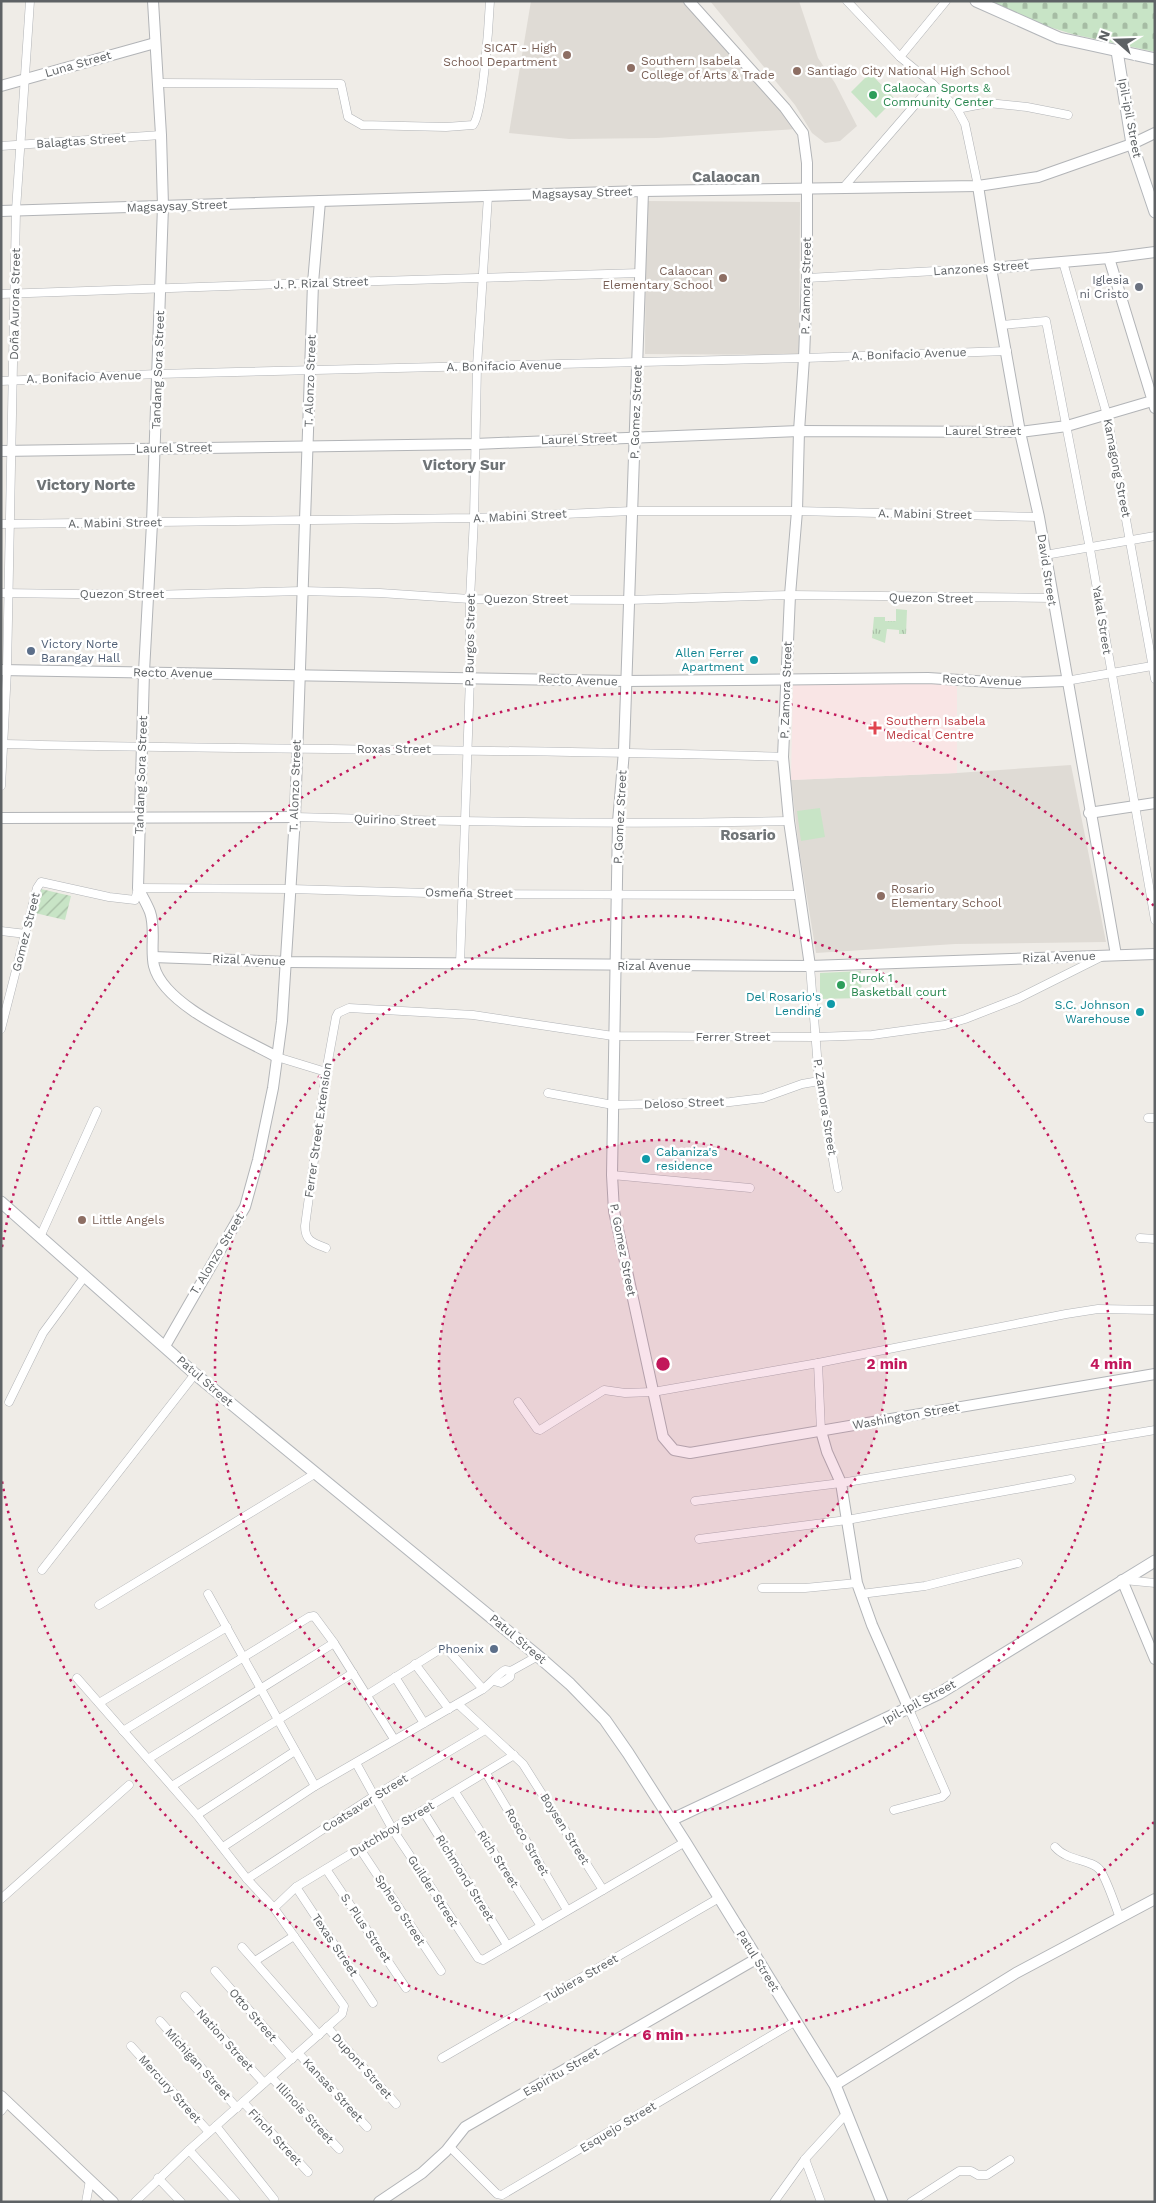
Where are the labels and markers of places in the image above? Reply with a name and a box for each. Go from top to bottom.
place label: SICAT - High School Department [443,41,557,69]
marker: SICAT - High School Department [561,49,573,61]
place label: Southern Isabela College of Arts & Trade [641,54,775,82]
marker: Southern Isabela College of Arts & Trade [625,62,637,74]
place label: Santiago City National High School [807,64,1010,78]
marker: Santiago City National High School [791,65,803,77]
place label: Calaocan Sports & Community Center [883,81,994,109]
marker: Calaocan Sports & Community Center [867,89,879,101]
place label: Calaocan Elementary School [602,264,713,292]
marker: Calaocan Elementary School [717,272,729,284]
place label: Iglesia ni Cristo [1079,273,1129,301]
marker: Iglesia ni Cristo [1133,281,1145,293]
place label: Victory Norte Barangay Hall [41,637,121,665]
marker: Victory Norte Barangay Hall [25,645,37,657]
place label: Allen Ferrer Apartment [675,646,744,674]
marker: Allen Ferrer Apartment [748,654,760,666]
place label: Southern Isabela Medical Centre [886,714,986,742]
marker: Southern Isabela Medical Centre [868,721,882,735]
place label: Rosario Elementary School [891,882,1002,910]
marker: Rosario Elementary School [875,890,887,902]
place label: Purok 1 Basketball court [851,971,947,999]
marker: Purok 1 Basketball court [835,979,847,991]
place label: Del Rosario's Lending [746,990,822,1018]
marker: Del Rosario's Lending [825,998,837,1010]
place label: S.C. Johnson Warehouse [1055,998,1130,1026]
marker: S.C. Johnson Warehouse [1134,1006,1146,1018]
place label: Cabaniza's residence [656,1145,718,1173]
marker: Cabaniza's residence [640,1153,652,1165]
place label: Little Angels [92,1213,165,1227]
marker: Little Angels [76,1214,88,1226]
centre of rings [654,1355,672,1373]
place label: Phoenix [438,1642,484,1656]
marker: Phoenix [488,1643,500,1655]

